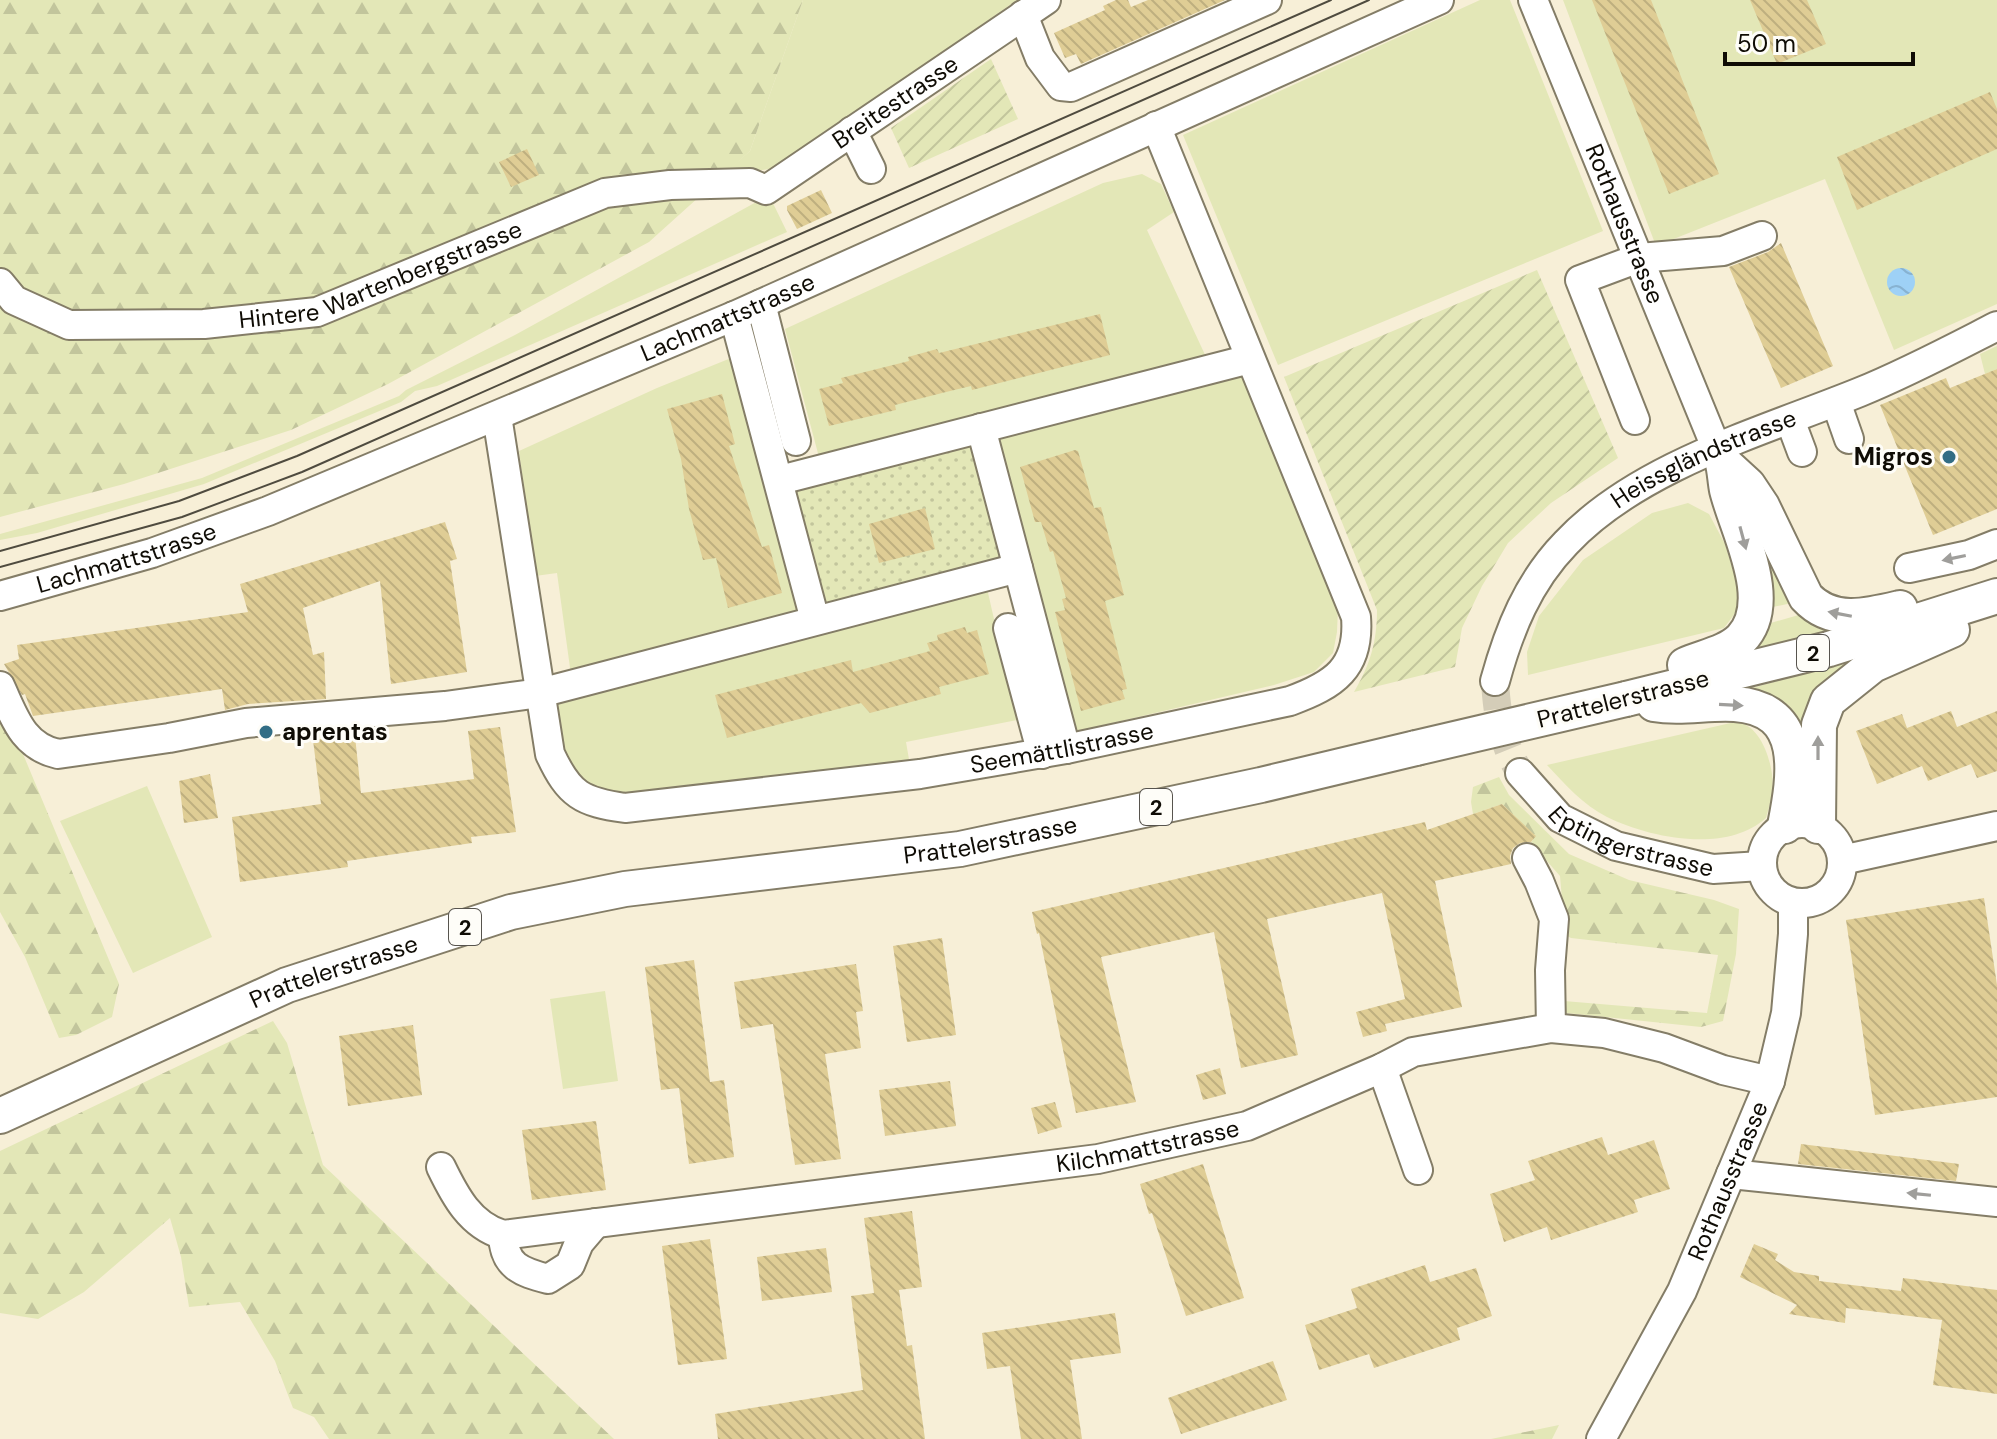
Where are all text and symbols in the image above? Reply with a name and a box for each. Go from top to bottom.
scale bar [1725,16,1913,66]
text: 50 m [1737,28,1796,59]
street label: Breitestrasse [826,48,964,156]
street label: Rothausstrasse [1579,139,1672,308]
street label: Hintere Wartenbergstrasse [237,213,526,335]
street label: Lachmattstrasse [636,266,819,368]
street label: Heissgländstrasse [1605,402,1800,515]
place label: Migros [1854,441,1933,472]
marker: Migros [1940,448,1958,466]
street label: Lachmattstrasse [33,515,221,600]
one-way arrow [1738,526,1750,551]
one-way arrow [1941,552,1966,565]
one-way arrow [1827,607,1852,619]
road number: 2 [1797,635,1829,671]
street label: Prattelerstrasse [1534,662,1712,735]
one-way arrow [1719,699,1744,712]
street label: Seemättlistrasse [968,715,1156,780]
place label: aprentas [282,716,388,747]
marker: aprentas [257,723,275,741]
one-way arrow [1812,735,1824,760]
road number: 2 [1140,789,1172,825]
street label: Eptingerstrasse [1542,799,1717,884]
street label: Prattelerstrasse [902,809,1080,871]
road number: 2 [449,909,481,945]
street label: Prattelerstrasse [244,927,422,1015]
street label: Rothausstrasse [1680,1096,1775,1265]
street label: Kilchmattstrasse [1054,1112,1242,1179]
one-way arrow [1907,1187,1932,1200]

